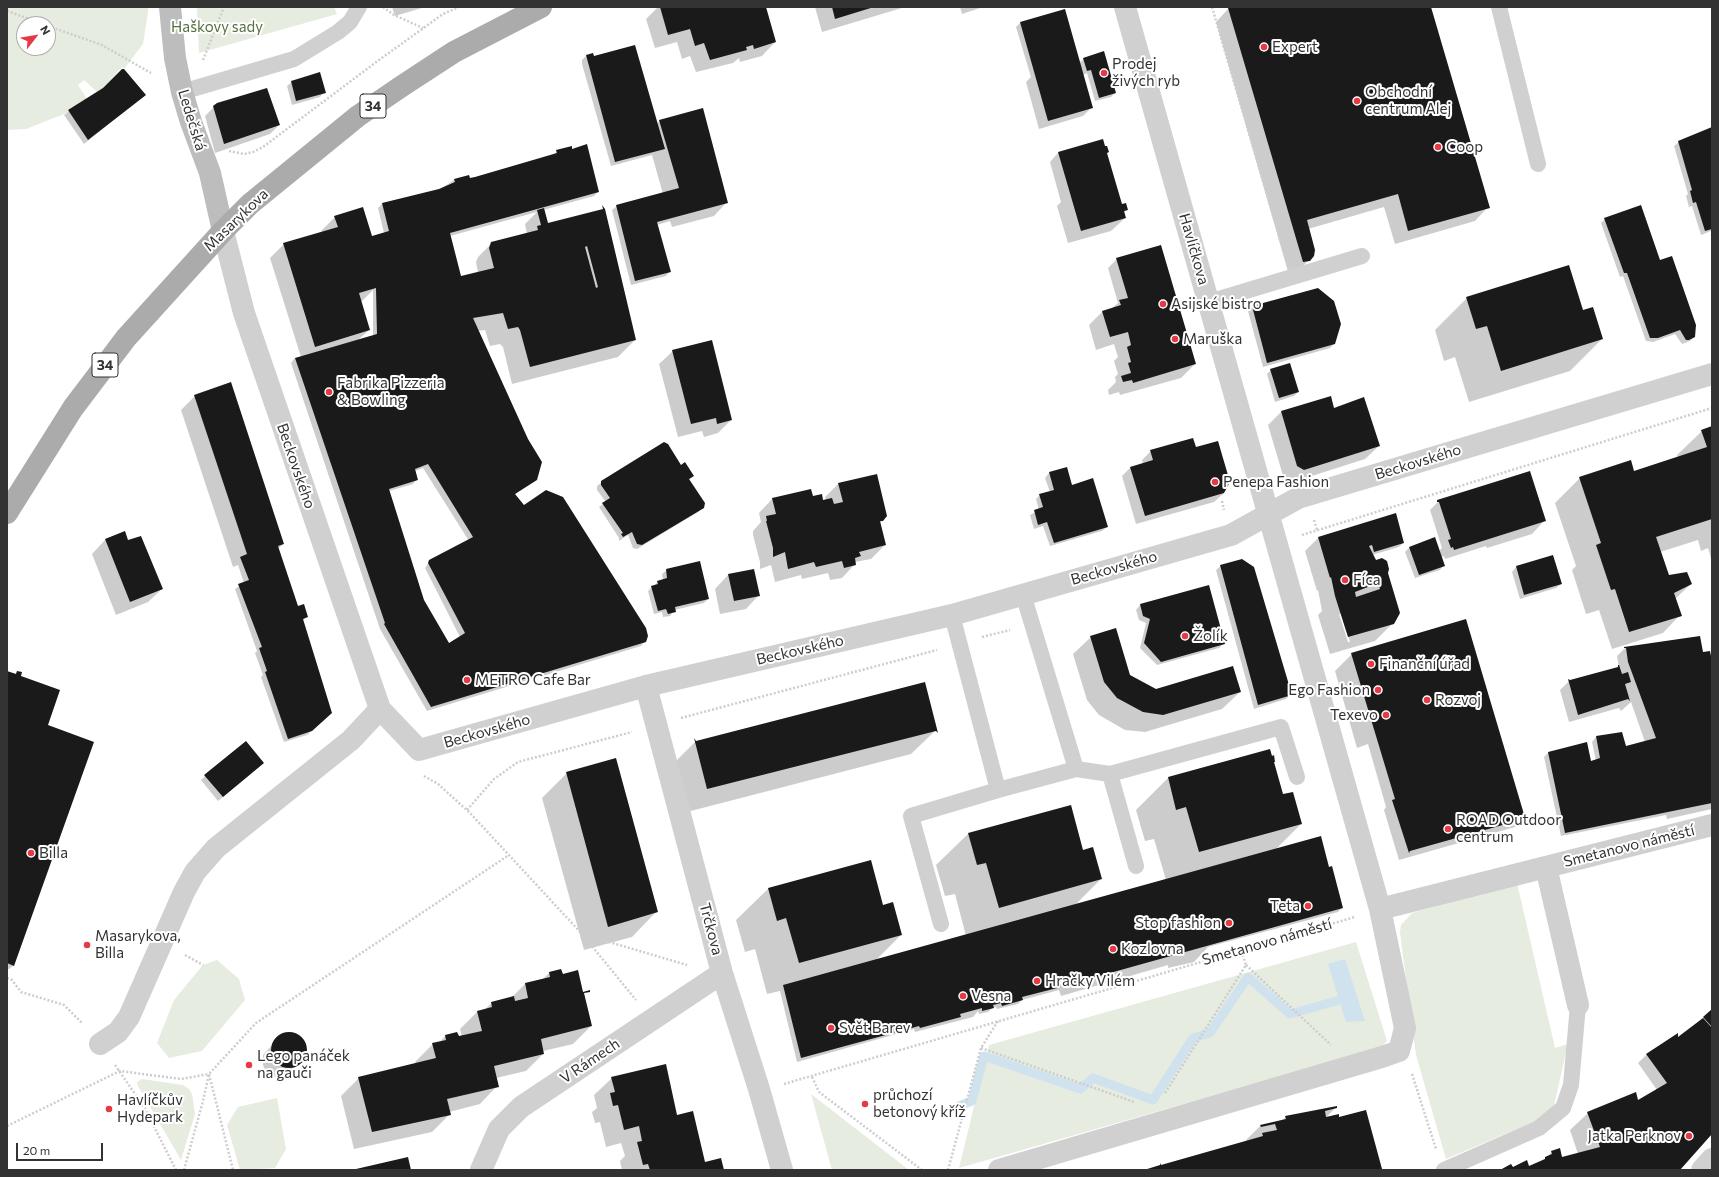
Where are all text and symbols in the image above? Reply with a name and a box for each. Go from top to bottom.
north arrow [16,16,56,56]
park label: Haškovy sady [171,18,263,36]
text: N [38,23,54,37]
place label: Expert [1272,38,1318,56]
marker: Expert [1259,42,1269,52]
place label: Prodej živých ryb [1112,55,1180,90]
marker: Prodej živých ryb [1099,68,1109,78]
place label: Obchodní centrum Alej [1365,83,1451,118]
street label: Ledečská [174,87,210,153]
road number: 34 [360,94,386,118]
marker: Obchodní centrum Alej [1352,96,1362,106]
place label: Coop [1446,138,1483,156]
marker: Coop [1433,142,1443,152]
street label: Masarykova [200,185,272,255]
street label: Havlíčkova [1175,211,1213,287]
place label: Asijské bistro [1171,295,1262,313]
marker: Asijské bistro [1158,299,1168,309]
place label: Maruška [1183,330,1242,348]
marker: Maruška [1170,334,1180,344]
road number: 34 [92,353,118,377]
place label: Fabrika Pizzeria & Bowling [337,374,444,409]
marker: Fabrika Pizzeria & Bowling [324,387,334,397]
street label: Beckovského [273,421,319,511]
street label: Beckovského [1373,440,1463,484]
place label: Penepa Fashion [1223,473,1329,491]
marker: Penepa Fashion [1210,477,1220,487]
street label: Beckovského [1069,547,1159,589]
place label: Fíca [1353,571,1381,589]
marker: Fíca [1340,575,1350,585]
place label: Žolík [1193,627,1228,645]
street label: Beckovského [755,631,845,669]
marker: Žolík [1180,631,1190,641]
place label: Finanční úřad [1379,655,1470,673]
marker: Finanční úřad [1366,659,1376,669]
place label: METRO Cafe Bar [475,671,591,689]
marker: METRO Cafe Bar [462,675,472,685]
place label: Ego Fashion [1288,681,1370,699]
marker: Ego Fashion [1373,685,1383,695]
place label: Rozvoj [1435,691,1481,709]
marker: Rozvoj [1422,695,1432,705]
place label: Texevo [1330,706,1378,724]
street label: Beckovského [442,710,532,752]
marker: Texevo [1381,710,1391,720]
place label: ROAD Outdoor centrum [1456,811,1561,846]
street label: Smetanovo náměstí [1562,821,1696,871]
marker: ROAD Outdoor centrum [1443,824,1453,834]
place label: Billa [39,844,68,862]
marker: Billa [26,848,36,858]
place label: Teta [1270,897,1300,915]
street label: Trčkova [695,901,727,957]
marker: Teta [1303,901,1313,911]
place label: Stop fashion [1135,914,1221,932]
street label: Smetanovo náměstí [1200,915,1334,969]
marker: Stop fashion [1224,918,1234,928]
place label: Masarykova, Billa [95,927,181,962]
marker: Masarykova, Billa [82,940,92,950]
place label: Kozlovna [1121,940,1184,958]
marker: Kozlovna [1108,944,1118,954]
place label: Hračky Vilém [1045,972,1135,990]
marker: Hračky Vilém [1032,976,1042,986]
place label: Vesna [971,987,1011,1005]
marker: Vesna [958,991,968,1001]
place label: Svět Barev [839,1019,910,1037]
marker: Svět Barev [826,1023,836,1033]
street label: V Rámech [557,1035,623,1087]
place label: Lego panáček na gauči [257,1047,350,1082]
marker: Lego panáček na gauči [244,1060,254,1070]
place label: průchozí betonový kříž [873,1086,966,1121]
place label: Havlíčkův Hydepark [117,1091,183,1126]
marker: průchozí betonový kříž [860,1099,870,1109]
marker: Havlíčkův Hydepark [104,1104,114,1114]
place label: Jatka Perknov [1588,1127,1681,1145]
marker: Jatka Perknov [1684,1131,1694,1141]
scale bar [18,1135,105,1161]
text: 20 m [23,1143,50,1157]

